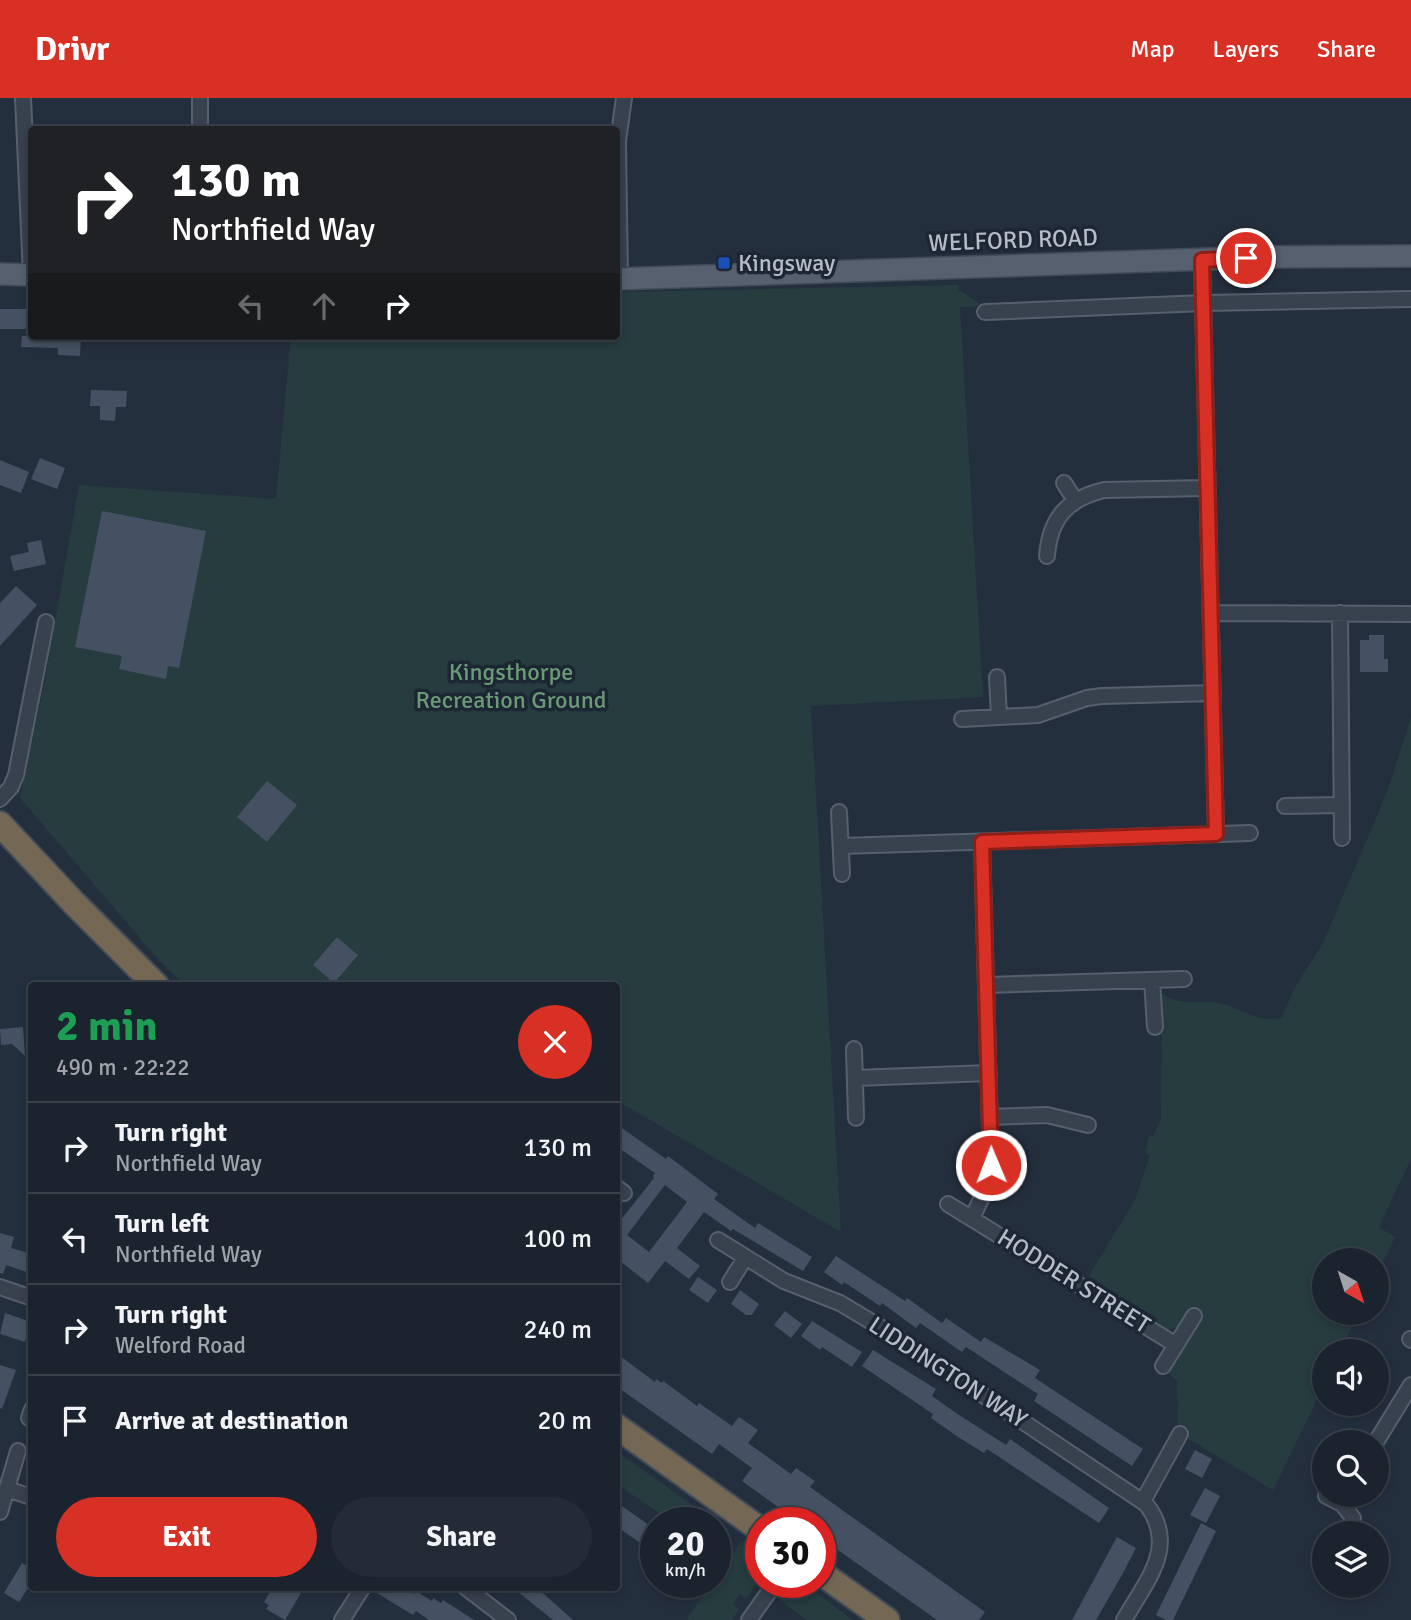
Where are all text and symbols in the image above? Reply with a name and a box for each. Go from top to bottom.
text: Drivr [35,29,109,70]
text: Map [1130,34,1175,64]
text: Layers [1213,34,1279,64]
text: Share [1317,34,1376,64]
text: 130 m [171,150,301,210]
icon: right [56,154,147,245]
text: Northfield Way [171,210,375,249]
street label: WELFORD ROAD [928,222,1098,258]
pin [1216,228,1276,288]
icon: arrive [1227,239,1265,277]
place label: Kingsway [738,248,835,278]
marker: Kingsway [716,255,732,271]
icon: left [232,287,270,325]
icon: ahead [305,287,343,325]
icon: right [378,287,416,325]
park label: Kingsthorpe Recreation Ground [416,657,606,715]
text: 2 min [56,1001,157,1052]
button: close [518,1005,592,1079]
text: 490 m · 22:22 [56,1053,190,1082]
text: Turn right [115,1117,227,1149]
position arrow [954,1128,1028,1202]
icon: right [56,1129,94,1167]
text: 130 m [523,1132,592,1164]
text: Northfield Way [115,1149,262,1178]
text: Turn left [115,1208,209,1240]
icon: left [56,1220,94,1258]
street label: HODDER STREET [992,1222,1156,1340]
text: 100 m [523,1223,592,1255]
text: Northfield Way [115,1240,262,1269]
north arrow [1312,1248,1390,1325]
map controls [1312,1248,1389,1598]
text: Turn right [115,1299,227,1331]
street label: LIDDINGTON WAY [863,1310,1033,1434]
icon: right [56,1311,94,1349]
text: 240 m [523,1314,592,1346]
text: Welford Road [115,1331,246,1360]
button: sound [1312,1339,1389,1416]
icon: arrive [56,1402,94,1440]
text: Arrive at destination [115,1405,348,1437]
text: 20 m [537,1405,592,1437]
button: search [1312,1430,1389,1507]
button: Exit [56,1497,317,1577]
button: Share [331,1497,592,1577]
speed limit sign: 30 [745,1507,836,1598]
button: layers [1312,1521,1389,1598]
text: 20 [667,1522,704,1565]
text: km/h [665,1559,706,1581]

